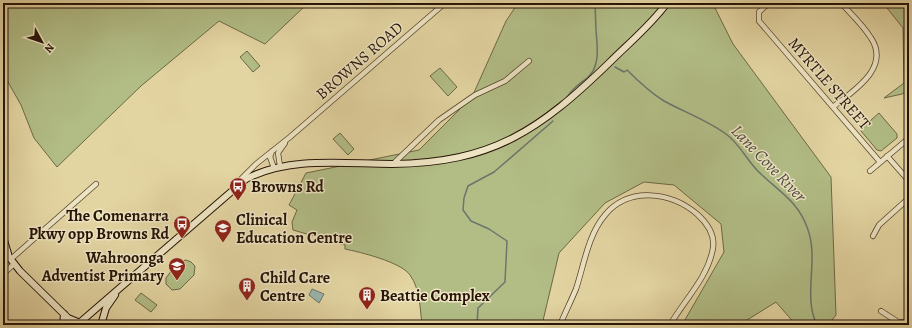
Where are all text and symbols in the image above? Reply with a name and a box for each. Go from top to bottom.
street label: BROWNS ROAD [311,17,408,105]
north arrow [22,22,62,62]
street label: MYRTLE STREET [783,33,876,135]
text: N [41,40,58,56]
water label: Lane Cove River [726,120,812,208]
bus stop icon: Browns Rd [228,176,248,201]
place label: Browns Rd [251,176,324,198]
place label: The Comenarra Pkwy opp Browns Rd [28,205,169,245]
place label: Clinical Education Centre [236,209,352,249]
bus stop icon: The Comenarra Pkwy opp Browns Rd [172,214,192,239]
school or university icon: Clinical Education Centre [213,218,233,243]
place label: Wahroonga Adventist Primary [41,247,165,287]
school or university icon: Wahroonga Adventist Primary [167,256,187,281]
place label: Child Care Centre [260,267,330,307]
building icon: Child Care Centre [237,276,257,301]
building icon: Beattie Complex [357,285,377,310]
place label: Beattie Complex [380,285,490,307]

